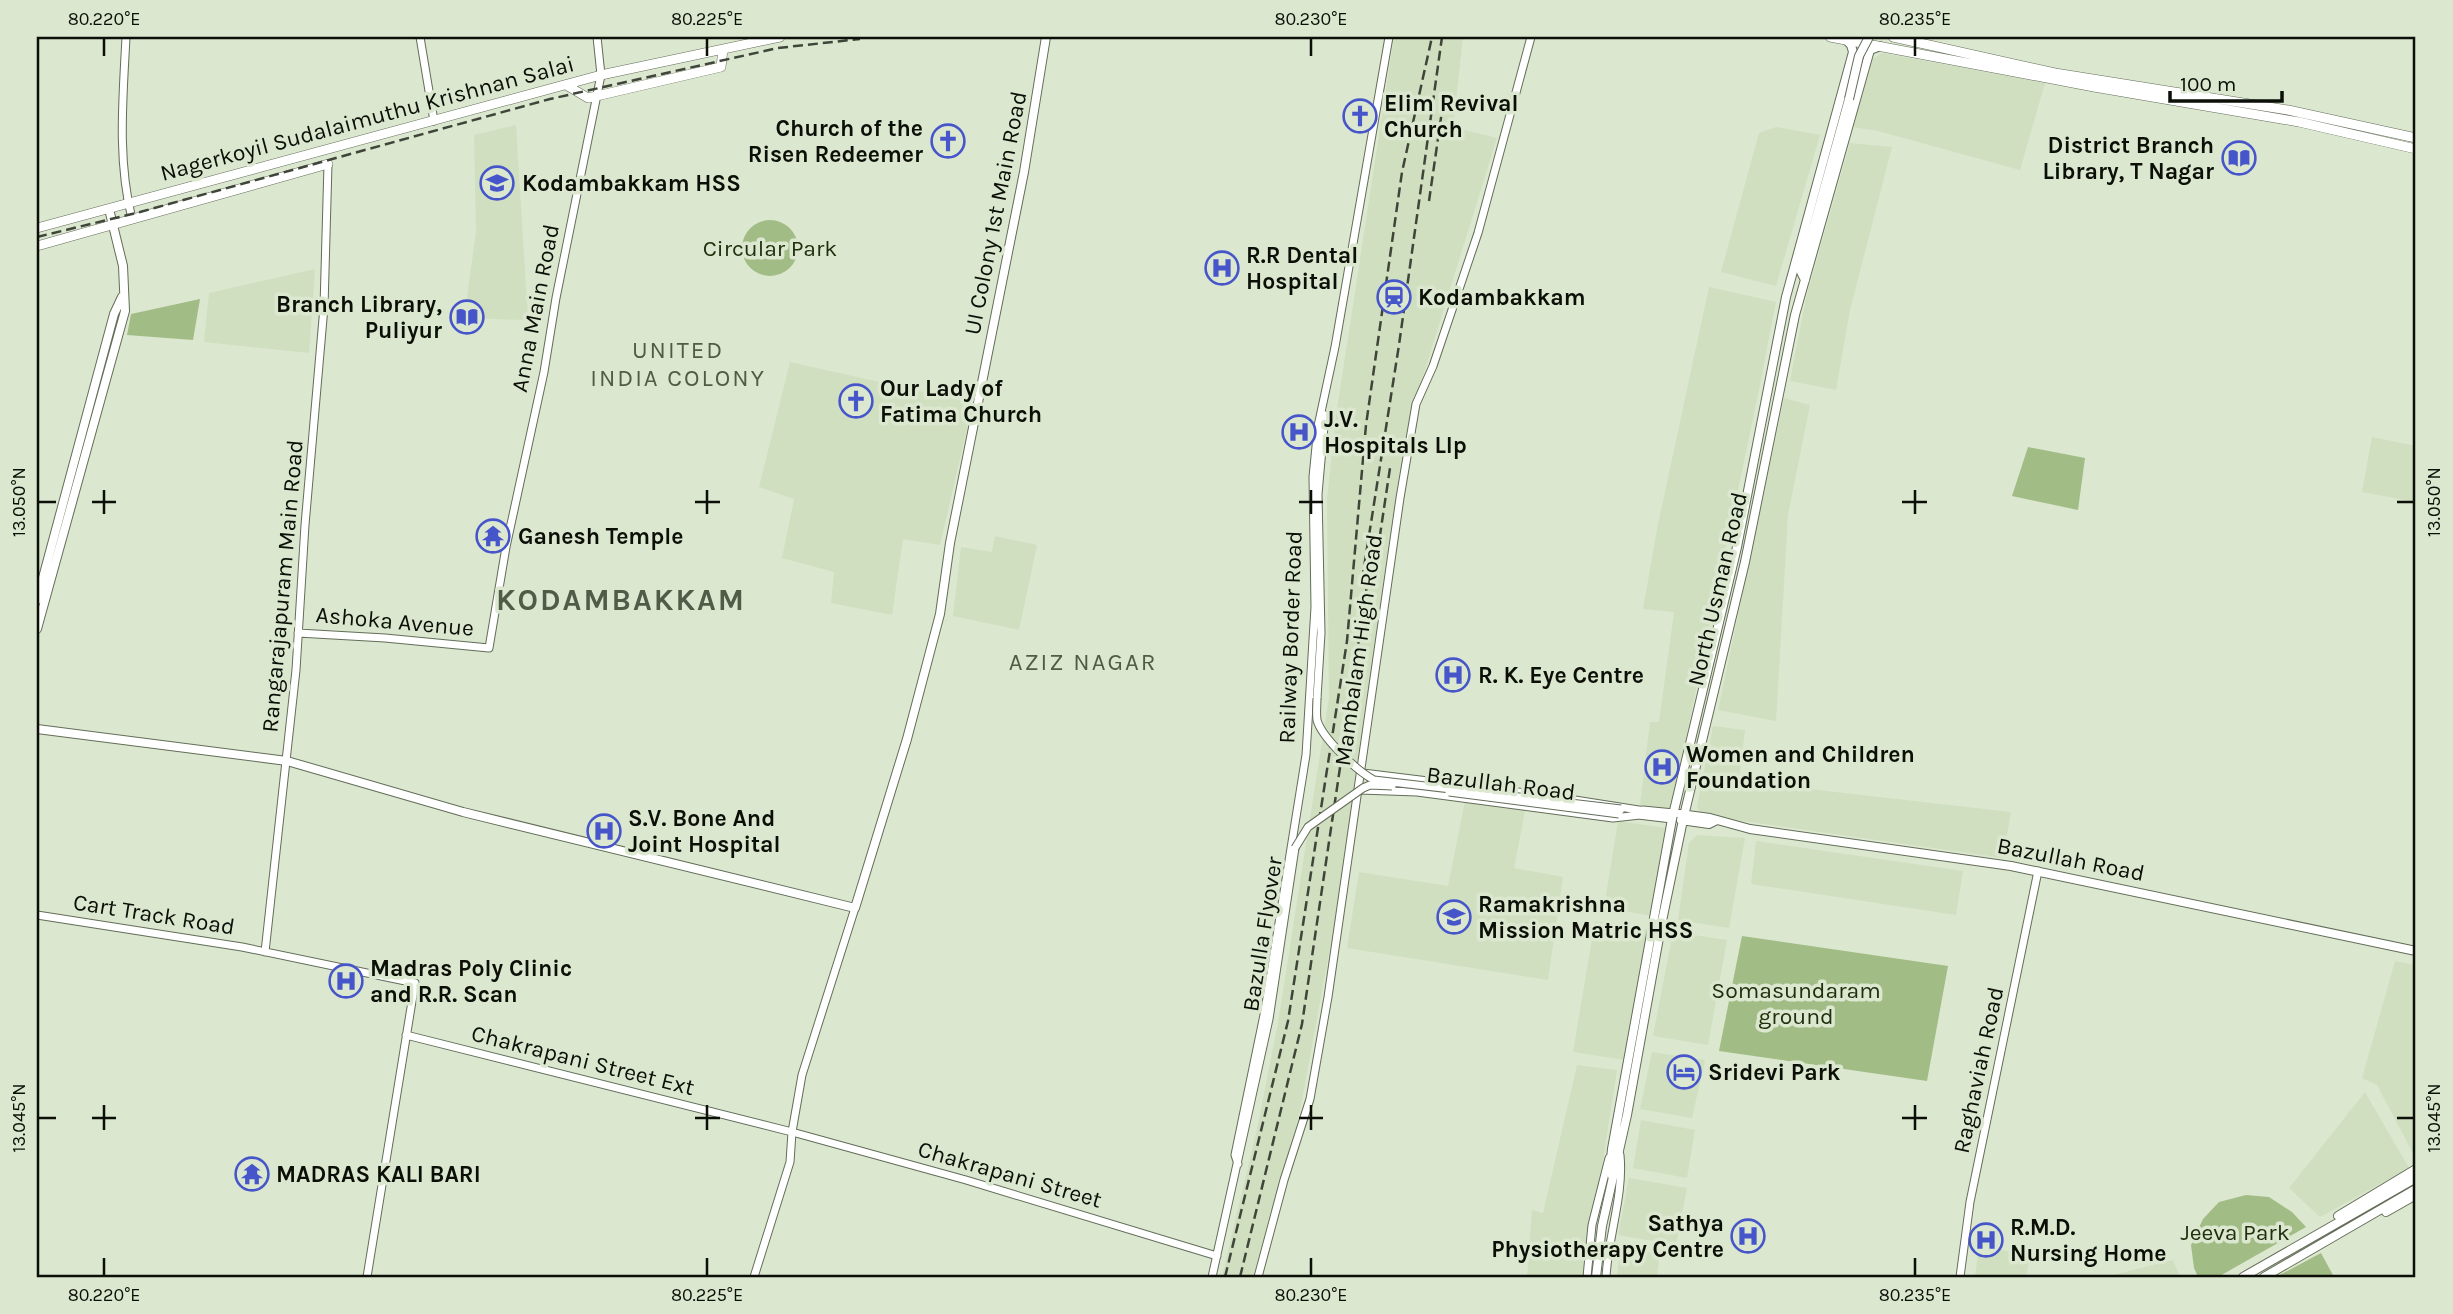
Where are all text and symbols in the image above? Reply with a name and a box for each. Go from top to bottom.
text: 80.220°E [68,8,140,30]
text: 80.225°E [671,8,743,30]
text: 80.230°E [1275,8,1347,30]
text: 80.235°E [1879,8,1951,30]
street label: Nagerkoyil Sudalaimuthu Krishnan Salai [157,50,577,187]
scale bar [2170,60,2282,104]
text: 100 m [2180,72,2237,96]
street label: UI Colony 1st Main Road [959,89,1032,337]
place label: Elim Revival Church [1384,90,1519,143]
church icon: Elim Revival Church [1341,97,1379,135]
place label: Church of the Risen Redeemer [748,115,923,168]
church icon: Church of the Risen Redeemer [929,122,967,160]
place label: District Branch Library, T Nagar [2042,132,2214,185]
library icon: District Branch Library, T Nagar [2220,139,2258,177]
school or university icon: Kodambakkam HSS [478,164,516,202]
place label: Kodambakkam HSS [522,170,741,197]
street label: Anna Main Road [506,222,565,394]
park label: Circular Park [703,235,837,262]
place label: R.R Dental Hospital [1246,242,1358,295]
hospital icon: R.R Dental Hospital [1203,249,1241,287]
station icon: Kodambakkam [1375,278,1413,316]
place label: Kodambakkam [1418,284,1586,311]
place label: Branch Library, Puliyur [276,291,442,344]
library icon: Branch Library, Puliyur [448,298,486,336]
district label: UNITED INDIA COLONY [590,336,766,392]
place label: Our Lady of Fatima Church [880,375,1042,428]
church icon: Our Lady of Fatima Church [837,382,875,420]
place label: J.V. Hospitals Llp [1324,406,1467,459]
hospital icon: J.V. Hospitals Llp [1280,413,1318,451]
street label: Rangarajapuram Main Road [256,439,309,734]
text: 13.050°N [8,467,30,537]
text: 13.050°N [2423,467,2445,537]
street label: North Usman Road [1682,490,1753,689]
temple icon: Ganesh Temple [474,517,512,555]
place label: Ganesh Temple [518,523,683,550]
street label: Railway Border Road [1273,530,1308,744]
street label: Mambalam High Road [1329,533,1388,768]
district label: KODAMBAKKAM [496,582,746,618]
street label: Ashoka Avenue [315,601,475,642]
district label: AZIZ NAGAR [1009,648,1157,676]
hospital icon: R. K. Eye Centre [1434,656,1472,694]
place label: R. K. Eye Centre [1478,662,1644,689]
place label: Women and Children Foundation [1686,741,1915,794]
hospital icon: Women and Children Foundation [1643,748,1681,786]
street label: Bazullah Road [1425,761,1577,806]
place label: S.V. Bone And Joint Hospital [628,805,780,858]
hospital icon: S.V. Bone And Joint Hospital [585,812,623,850]
street label: Bazullah Road [1995,832,2147,887]
street label: Bazulla Flyover [1237,854,1288,1013]
street label: Cart Track Road [71,888,237,941]
place label: Ramakrishna Mission Matric HSS [1478,891,1693,944]
school or university icon: Ramakrishna Mission Matric HSS [1435,898,1473,936]
place label: Madras Poly Clinic and R.R. Scan [370,955,572,1008]
hospital icon: Madras Poly Clinic and R.R. Scan [327,962,365,1000]
park label: Somasundaram ground [1711,977,1881,1030]
street label: Raghaviah Road [1948,984,2009,1156]
street label: Chakrapani Street Ext [469,1020,697,1101]
hotel icon: Sridevi Park [1665,1053,1703,1091]
place label: Sridevi Park [1708,1059,1841,1086]
text: 13.045°N [8,1083,30,1153]
text: 13.045°N [2423,1083,2445,1153]
street label: Chakrapani Street [915,1135,1105,1214]
temple icon: MADRAS KALI BARI [233,1155,271,1193]
place label: MADRAS KALI BARI [276,1161,481,1188]
place label: Sathya Physiotherapy Centre [1491,1210,1724,1263]
place label: R.M.D. Nursing Home [2010,1214,2166,1267]
hospital icon: Sathya Physiotherapy Centre [1729,1217,1767,1255]
park label: Jeeva Park [2180,1219,2290,1246]
hospital icon: R.M.D. Nursing Home [1967,1221,2005,1259]
text: 80.220°E [68,1284,140,1306]
text: 80.225°E [671,1284,743,1306]
text: 80.230°E [1275,1284,1347,1306]
text: 80.235°E [1879,1284,1951,1306]

